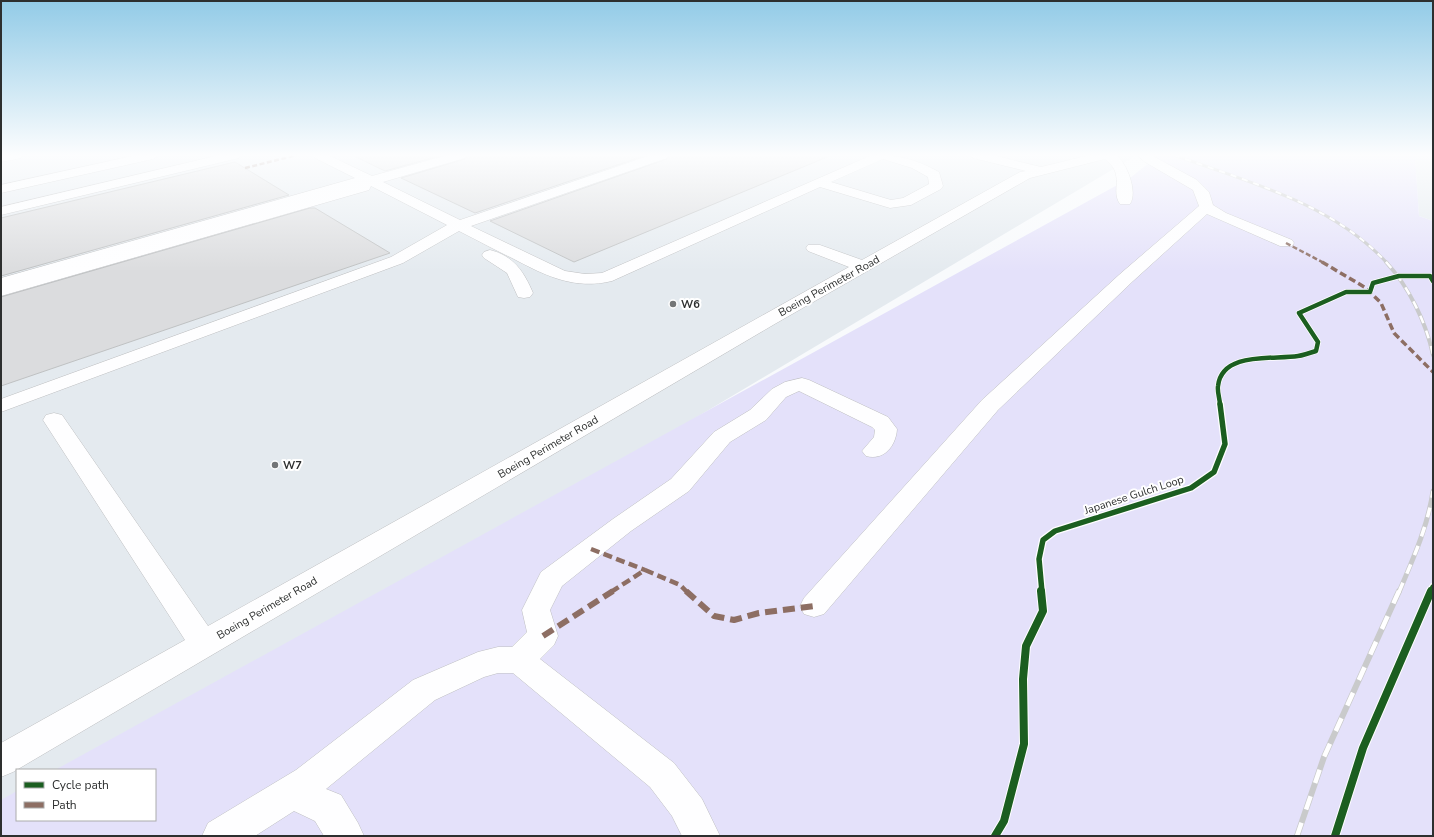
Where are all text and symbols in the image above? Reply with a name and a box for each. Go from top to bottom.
street label: Boeing Perimeter Road [776,252,882,320]
place label: W6 [681,297,700,312]
marker: W6 [668,299,678,309]
street label: Boeing Perimeter Road [495,412,601,482]
place label: W7 [283,458,302,473]
marker: W7 [270,460,280,470]
street label: Japanese Gulch Loop [1081,472,1186,518]
street label: Boeing Perimeter Road [214,573,320,643]
legend [16,769,156,821]
text: Cycle path [52,777,109,793]
text: Path [52,797,77,813]

